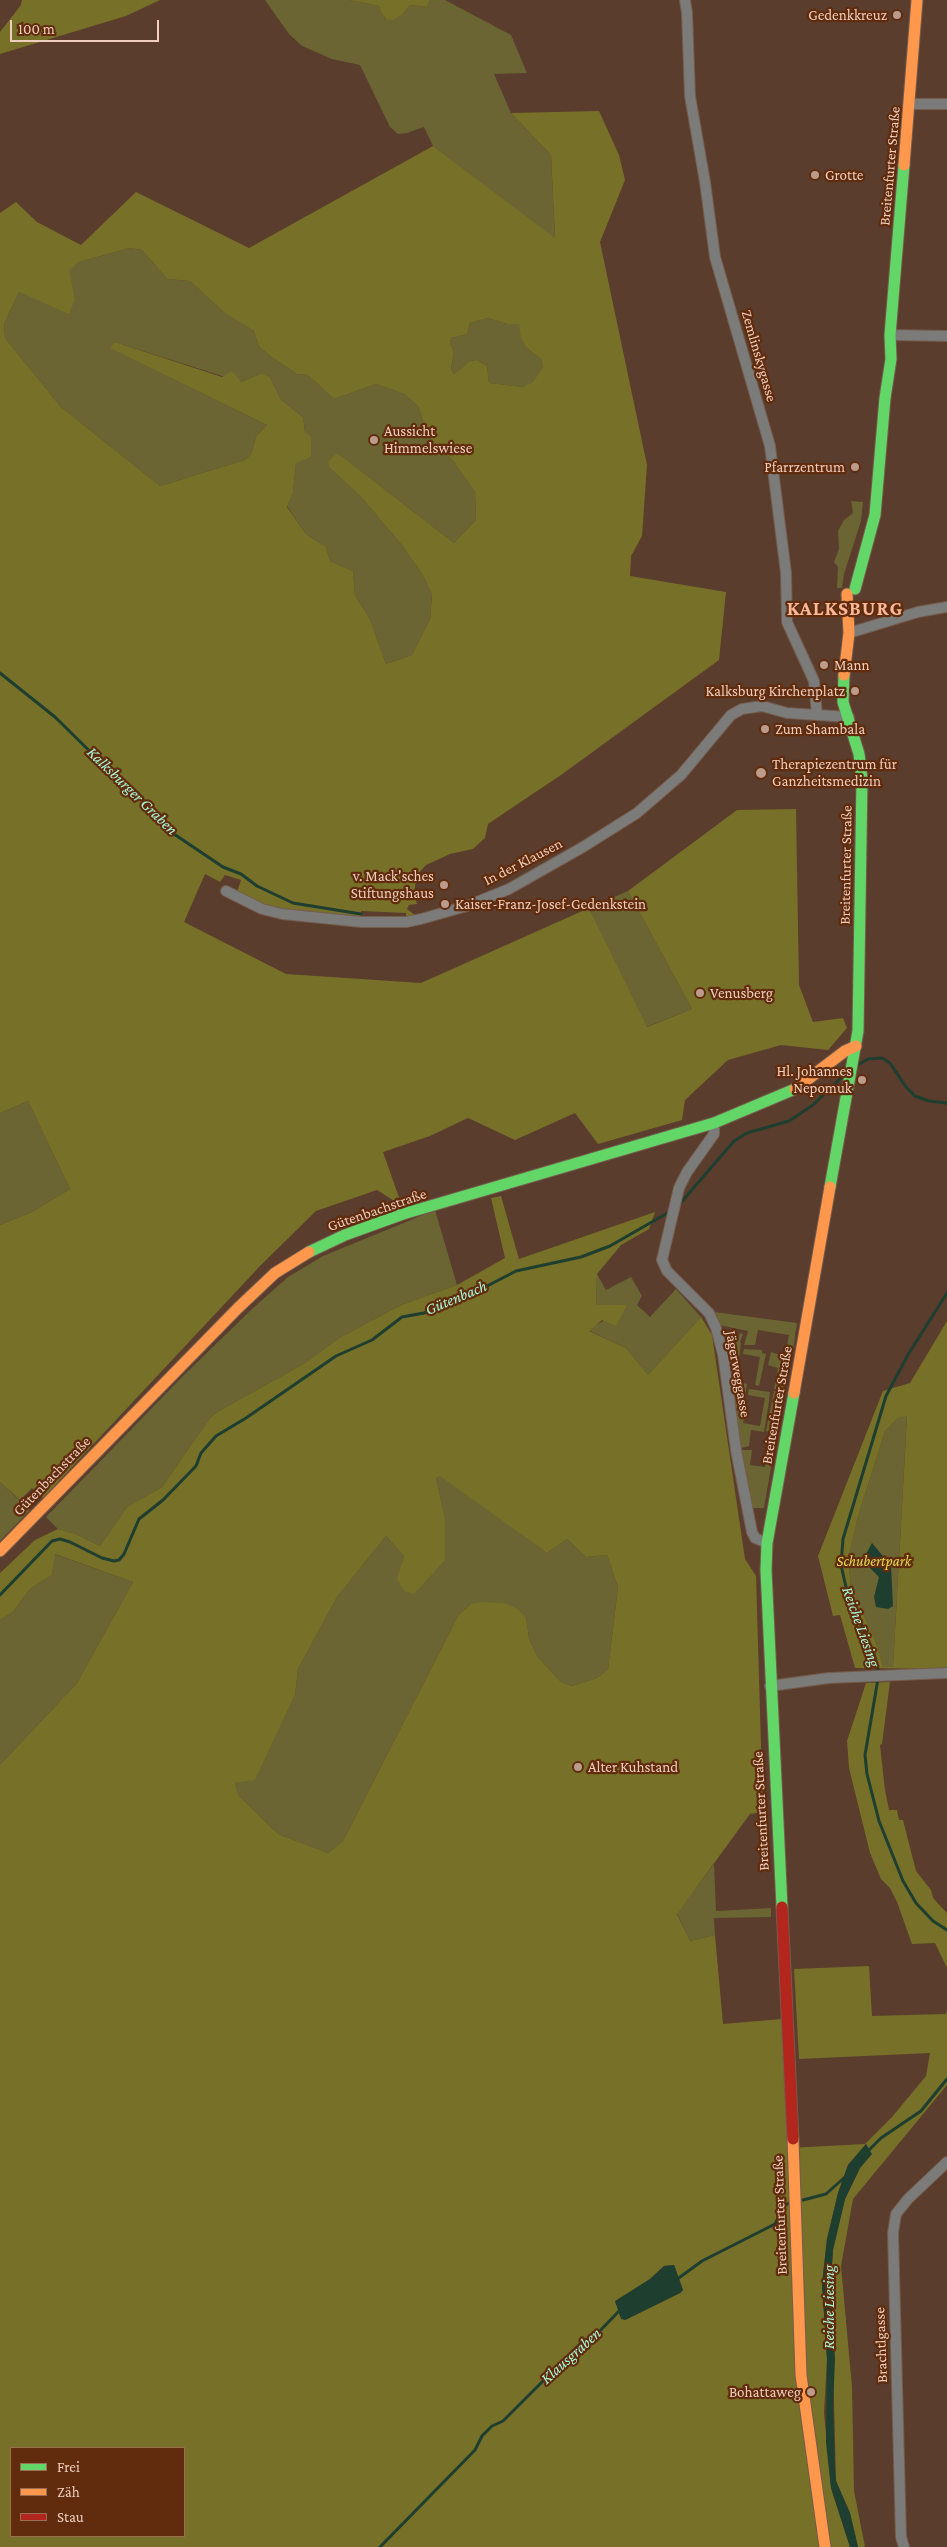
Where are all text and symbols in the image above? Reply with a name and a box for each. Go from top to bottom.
place label: Gedenkkreuz [808,6,887,24]
marker: Gedenkkreuz [891,9,903,21]
scale bar [12,10,161,42]
text: 100 m [18,21,55,37]
street label: Breitenfurter Straße [876,106,904,226]
place label: Grotte [825,166,863,184]
marker: Grotte [809,169,821,181]
street label: Zemlinskygasse [737,308,781,404]
place label: Aussicht Himmelswiese [384,422,472,457]
marker: Aussicht Himmelswiese [368,434,380,446]
place label: Pfarrzentrum [764,458,845,476]
marker: Pfarrzentrum [849,461,861,473]
district label: KALKSBURG [786,597,904,621]
place label: Mann [834,656,870,674]
marker: Mann [818,659,830,671]
place label: Kalksburg Kirchenplatz [706,682,845,700]
marker: Kalksburg Kirchenplatz [849,685,861,697]
place label: Zum Shambala [775,720,865,738]
marker: Zum Shambala [759,723,771,735]
water label: Kalksburger Graben [83,743,181,839]
place label: Therapiezentrum für Ganzheitsmedizin [772,755,897,790]
marker: Therapiezentrum für Ganzheitsmedizin [754,766,768,780]
street label: Breitenfurter Straße [836,805,856,925]
street label: In der Klausen [481,834,565,890]
place label: v. Mack'sches Stiftungshaus [351,867,434,902]
marker: v. Mack'sches Stiftungshaus [438,879,450,891]
place label: Kaiser-Franz-Josef-Gedenkstein [455,895,646,913]
marker: Kaiser-Franz-Josef-Gedenkstein [439,898,451,910]
place label: Venusberg [710,984,773,1002]
marker: Venusberg [694,987,706,999]
place label: Hl. Johannes Nepomuk [777,1062,852,1097]
marker: Hl. Johannes Nepomuk [856,1074,868,1086]
street label: Gütenbachstraße [325,1185,429,1235]
water label: Gütenbach [422,1276,490,1320]
street label: Jägerweggasse [722,1329,754,1419]
street label: Breitenfurter Straße [758,1345,796,1465]
street label: Gütenbachstraße [10,1432,94,1520]
park label: Schubertpark [837,1552,911,1570]
water label: Reiche Liesing [838,1584,884,1670]
street label: Breitenfurter Straße [749,1751,773,1871]
place label: Alter Kuhstand [588,1758,678,1776]
marker: Alter Kuhstand [572,1761,584,1773]
street label: Breitenfurter Straße [769,2155,791,2275]
water label: Reiche Liesing [819,2265,839,2349]
street label: Brachtlgasse [871,2307,891,2383]
water label: Klausgraben [537,2324,605,2388]
place label: Bohattaweg [729,2383,801,2401]
marker: Bohattaweg [805,2386,817,2398]
legend [10,2447,185,2537]
text: Frei [57,2459,80,2475]
text: Zäh [57,2484,80,2500]
text: Stau [57,2509,84,2525]

